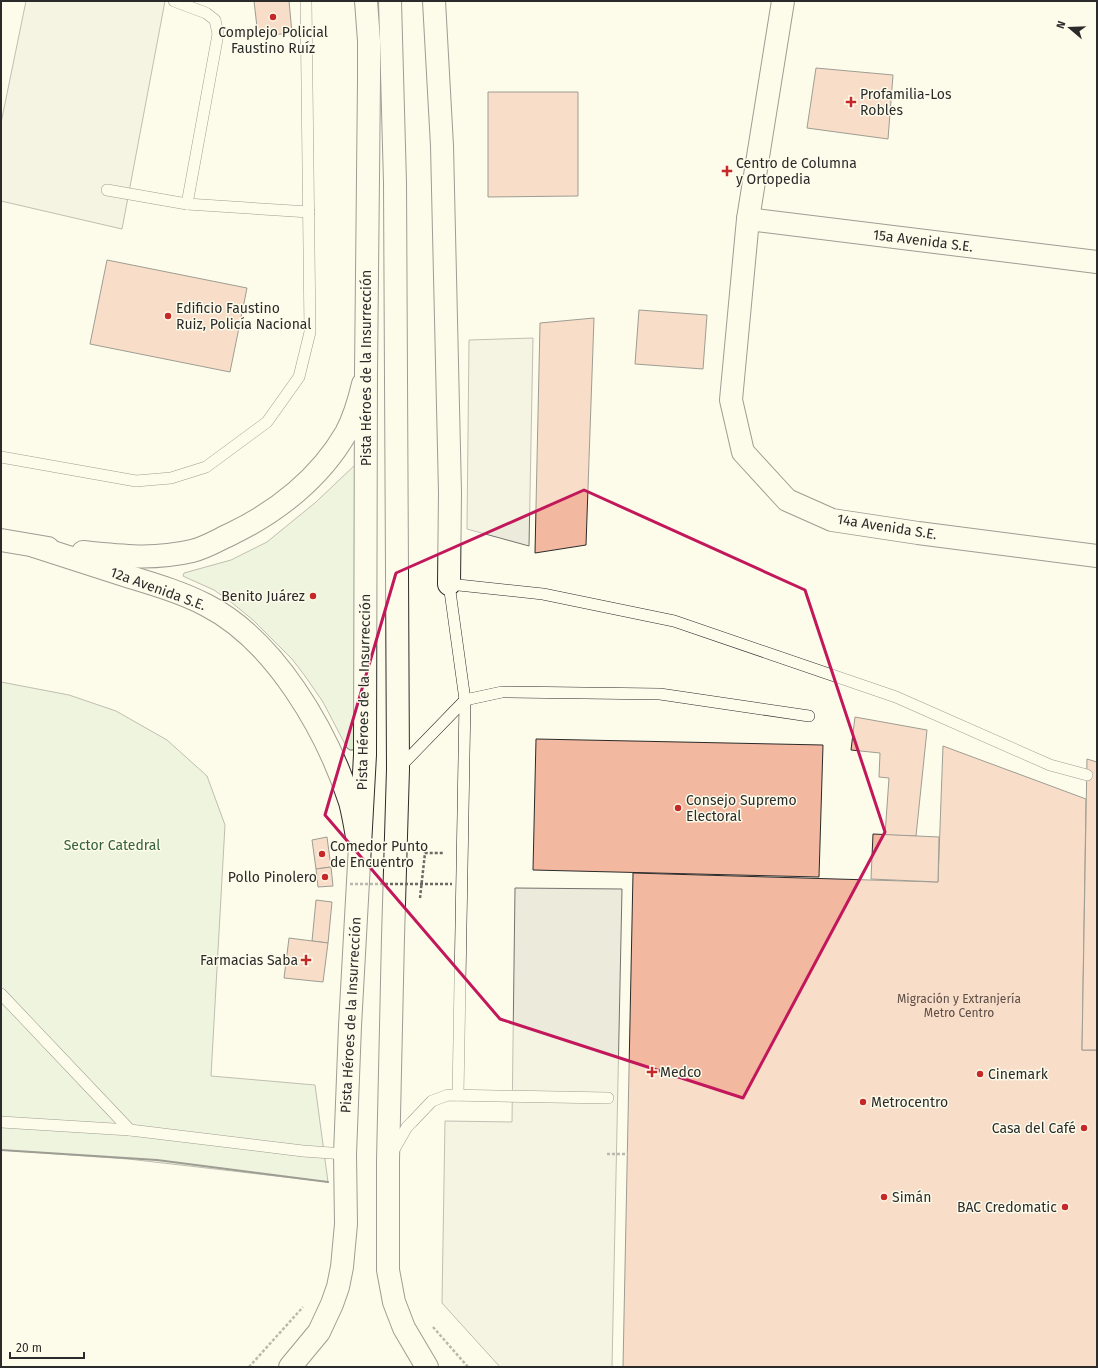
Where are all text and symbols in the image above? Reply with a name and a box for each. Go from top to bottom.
north arrow [1050,8,1090,48]
marker: Complejo Policial Faustino Ruíz [268,12,278,22]
text: N [1054,19,1068,30]
place label: Complejo Policial Faustino Ruíz [218,24,328,57]
place label: Profamilia-Los Robles [860,86,952,119]
marker: Profamilia-Los Robles [845,96,857,108]
place label: Centro de Columna y Ortopedia [736,155,857,188]
marker: Centro de Columna y Ortopedia [721,165,733,177]
street label: 15a Avenida S.E. [872,226,974,256]
street label: Pista Héroes de la Insurrección [358,270,375,466]
place label: Edificio Faustino Ruiz, Policía Nacional [176,300,311,333]
marker: Edificio Faustino Ruiz, Policía Nacional [163,311,173,321]
street label: 14a Avenida S.E. [836,511,938,543]
street label: 12a Avenida S.E. [108,564,208,614]
place label: Benito Juárez [221,588,305,605]
marker: Benito Juárez [308,591,318,601]
street label: Pista Héroes de la Insurrección [354,594,374,790]
place label: Consejo Supremo Electoral [686,792,797,825]
marker: Consejo Supremo Electoral [673,803,683,813]
park label: Sector Catedral [64,837,160,854]
place label: Comedor Punto de Encuentro [330,838,428,871]
marker: Comedor Punto de Encuentro [317,849,327,859]
place label: Pollo Pinolero [228,869,317,886]
marker: Pollo Pinolero [320,872,330,882]
street label: Pista Héroes de la Insurrección [337,916,365,1114]
place label: Farmacias Saba [200,952,298,969]
marker: Farmacias Saba [301,955,311,965]
house number: Migración y Extranjería Metro Centro [897,992,1021,1020]
place label: Medco [660,1064,701,1081]
place label: Cinemark [988,1066,1049,1083]
marker: Medco [647,1067,657,1077]
marker: Cinemark [975,1069,985,1079]
place label: Metrocentro [871,1094,948,1111]
marker: Metrocentro [858,1097,868,1107]
place label: Casa del Café [992,1120,1076,1137]
marker: Casa del Café [1079,1123,1089,1133]
place label: Simán [892,1189,931,1206]
marker: Simán [879,1192,889,1202]
place label: BAC Credomatic [957,1199,1057,1216]
marker: BAC Credomatic [1060,1202,1070,1212]
scale bar [10,1334,84,1360]
text: 20 m [16,1341,42,1355]

